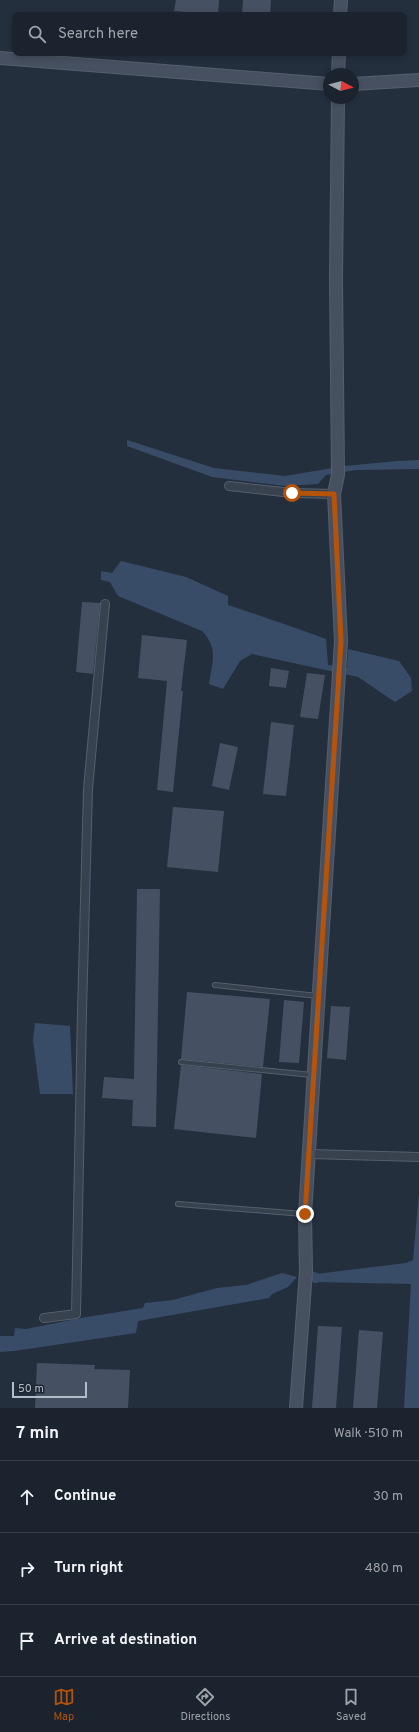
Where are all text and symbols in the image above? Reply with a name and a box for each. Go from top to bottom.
search box [12,12,407,56]
icon: search [26,23,48,45]
text: Search here [58,25,138,44]
north arrow [323,68,359,104]
route start [283,484,301,502]
route end [296,1205,314,1223]
scale bar [12,1380,87,1399]
text: 50 m [18,1382,44,1396]
text: 7 min [16,1423,59,1445]
text: Walk · 510 m [334,1426,403,1442]
icon: ahead [16,1486,38,1508]
text: Continue [54,1487,116,1506]
text: 30 m [373,1489,403,1505]
icon: right [16,1558,38,1580]
text: Turn right [54,1559,123,1578]
text: 480 m [365,1561,403,1577]
icon: arrive [16,1630,38,1652]
text: Arrive at destination [54,1631,197,1650]
tab: Map [53,1686,75,1724]
tab: Directions [180,1686,230,1724]
tab: Saved [336,1686,366,1724]

